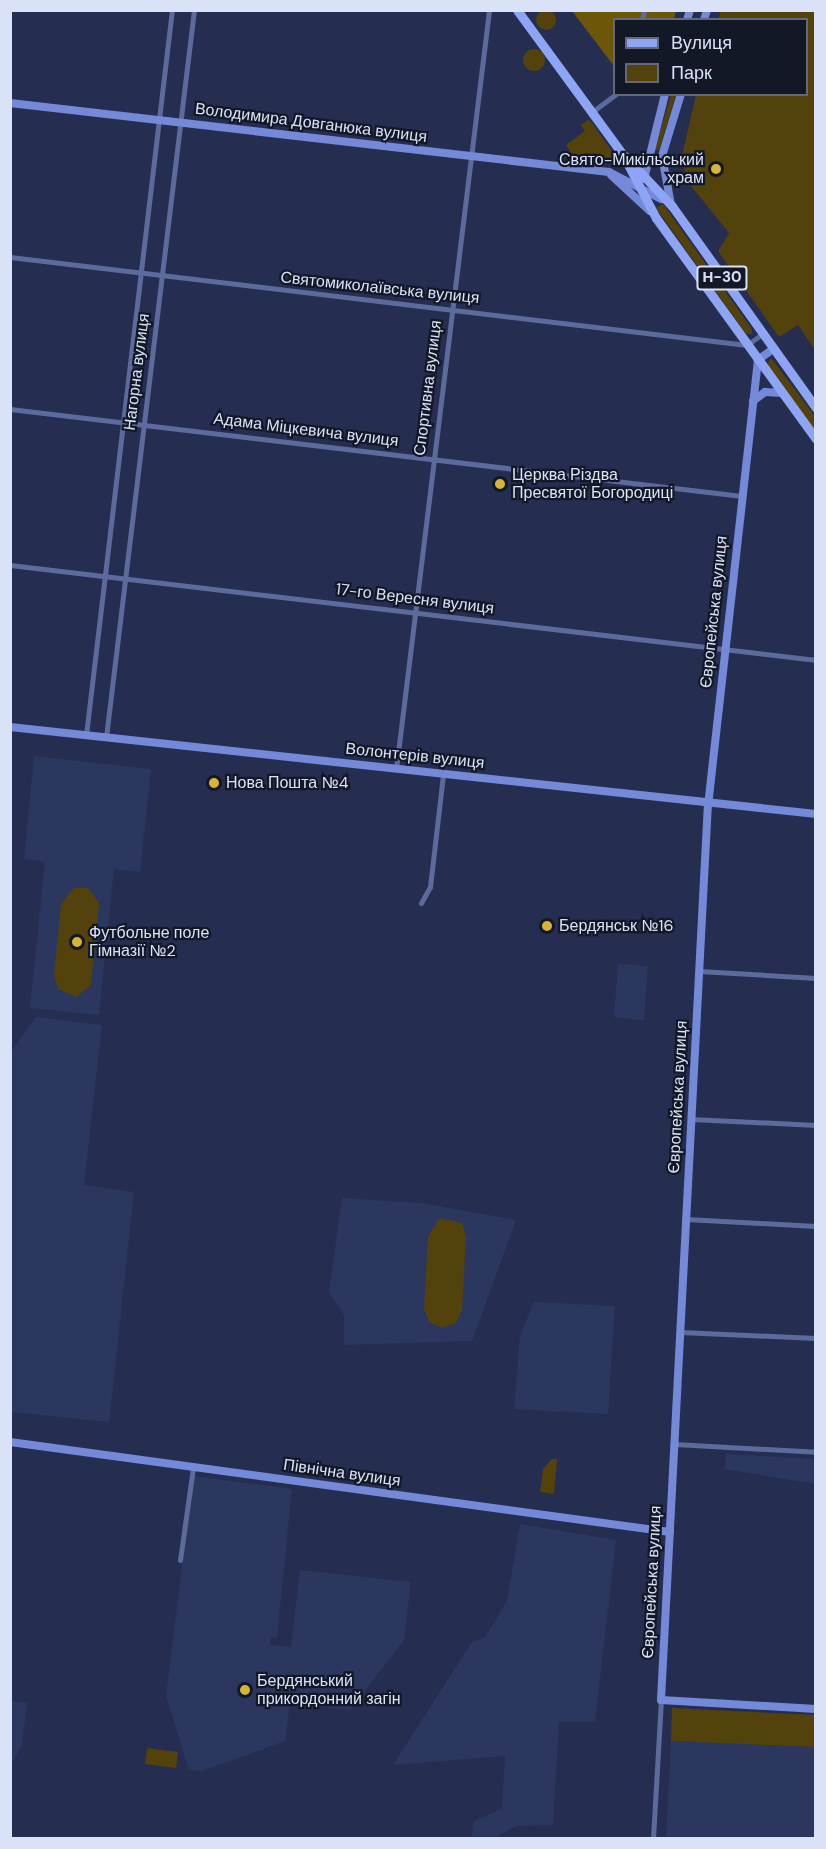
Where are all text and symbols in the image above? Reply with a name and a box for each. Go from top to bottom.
legend [613,18,808,96]
text: Вулиця [671,31,732,55]
text: Парк [671,61,712,85]
street label: Володимира Довганюка вулиця [194,99,428,147]
place label: Свято-Микільський храм [559,150,704,188]
marker: Свято-Микільський храм [709,162,723,176]
road number: Н-30 [695,266,749,290]
street label: Святомиколаївська вулиця [280,268,480,308]
street label: Нагорна вулиця [120,312,154,432]
street label: Спортивна вулиця [410,319,446,457]
street label: Адама Міцкевича вулиця [213,409,399,451]
place label: Церква Різдва Пресвятої Богородиці [512,465,673,503]
marker: Церква Різдва Пресвятої Богородиці [493,477,507,491]
street label: Європейська вулиця [696,535,732,689]
street label: 17-го Вересня вулиця [335,580,495,618]
street label: Волонтерів вулиця [345,739,485,773]
place label: Нова Пошта №4 [226,773,348,793]
marker: Нова Пошта №4 [207,776,221,790]
place label: Бердянськ №16 [559,916,674,936]
marker: Бердянськ №16 [540,919,554,933]
place label: Футбольне поле Гімназії №2 [89,923,209,961]
marker: Футбольне поле Гімназії №2 [70,935,84,949]
street label: Європейська вулиця [664,1020,692,1174]
street label: Північна вулиця [282,1455,402,1491]
street label: Європейська вулиця [638,1505,666,1659]
place label: Бердянський прикордонний загін [257,1671,401,1709]
marker: Бердянський прикордонний загін [238,1683,252,1697]

